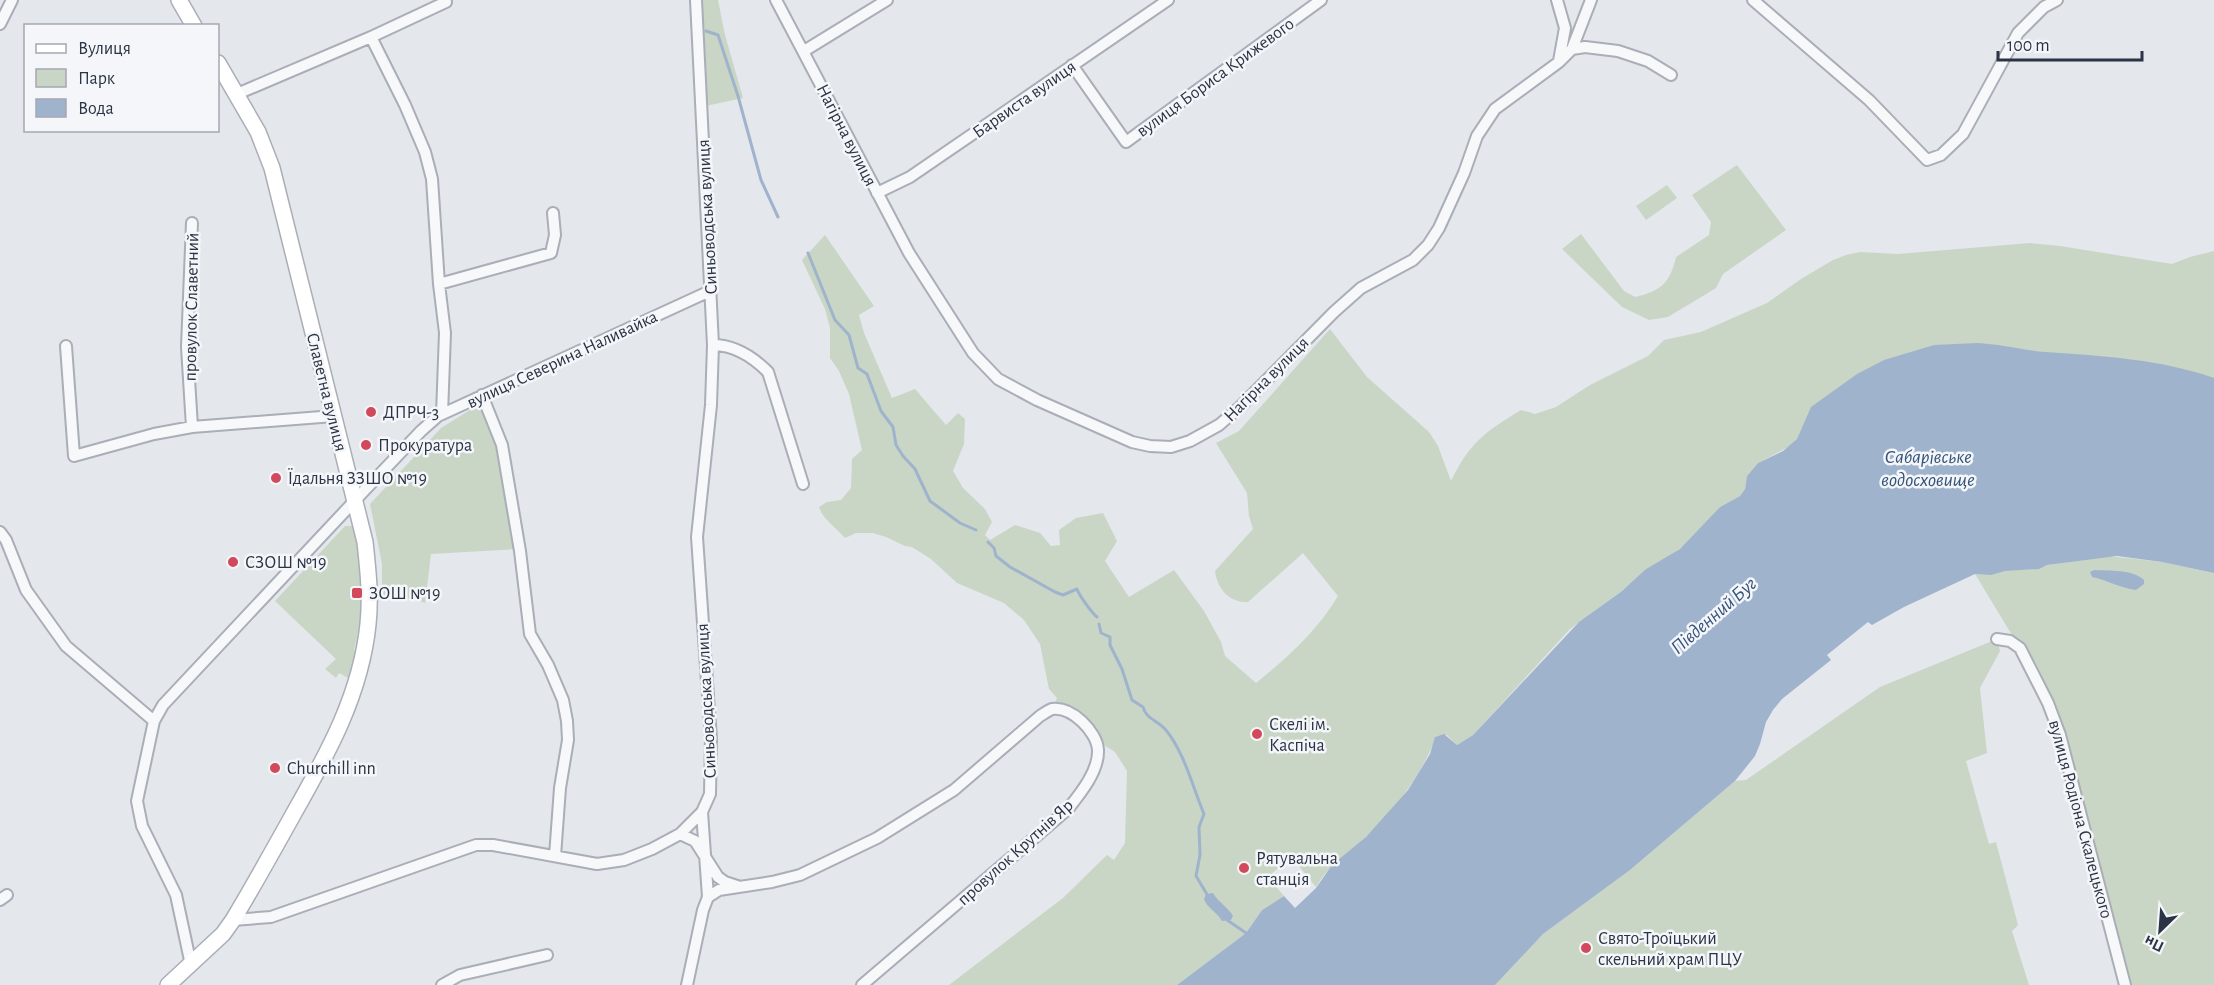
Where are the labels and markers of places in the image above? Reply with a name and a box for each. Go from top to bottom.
place label: ДПРЧ-3 [383,404,439,422]
marker: ДПРЧ-3 [364,405,378,419]
place label: Прокуратура [378,437,472,455]
marker: Прокуратура [359,438,373,452]
place label: Їдальня ЗЗШО №19 [288,468,427,488]
marker: Їдальня ЗЗШО №19 [269,471,283,485]
place label: СЗОШ №19 [245,554,327,572]
marker: СЗОШ №19 [226,555,240,569]
place label: ЗОШ №19 [369,585,440,603]
marker: ЗОШ №19 [350,586,364,600]
place label: Скелі ім. Каспіча [1269,716,1330,755]
marker: Скелі ім. Каспіча [1250,727,1264,741]
place label: Churchill inn [287,760,376,778]
marker: Churchill inn [268,761,282,775]
place label: Рятувальна станція [1256,850,1338,889]
marker: Рятувальна станція [1237,861,1251,875]
place label: Свято-Троїцький скельний храм ПЦУ [1598,930,1742,969]
marker: Свято-Троїцький скельний храм ПЦУ [1579,941,1593,955]

